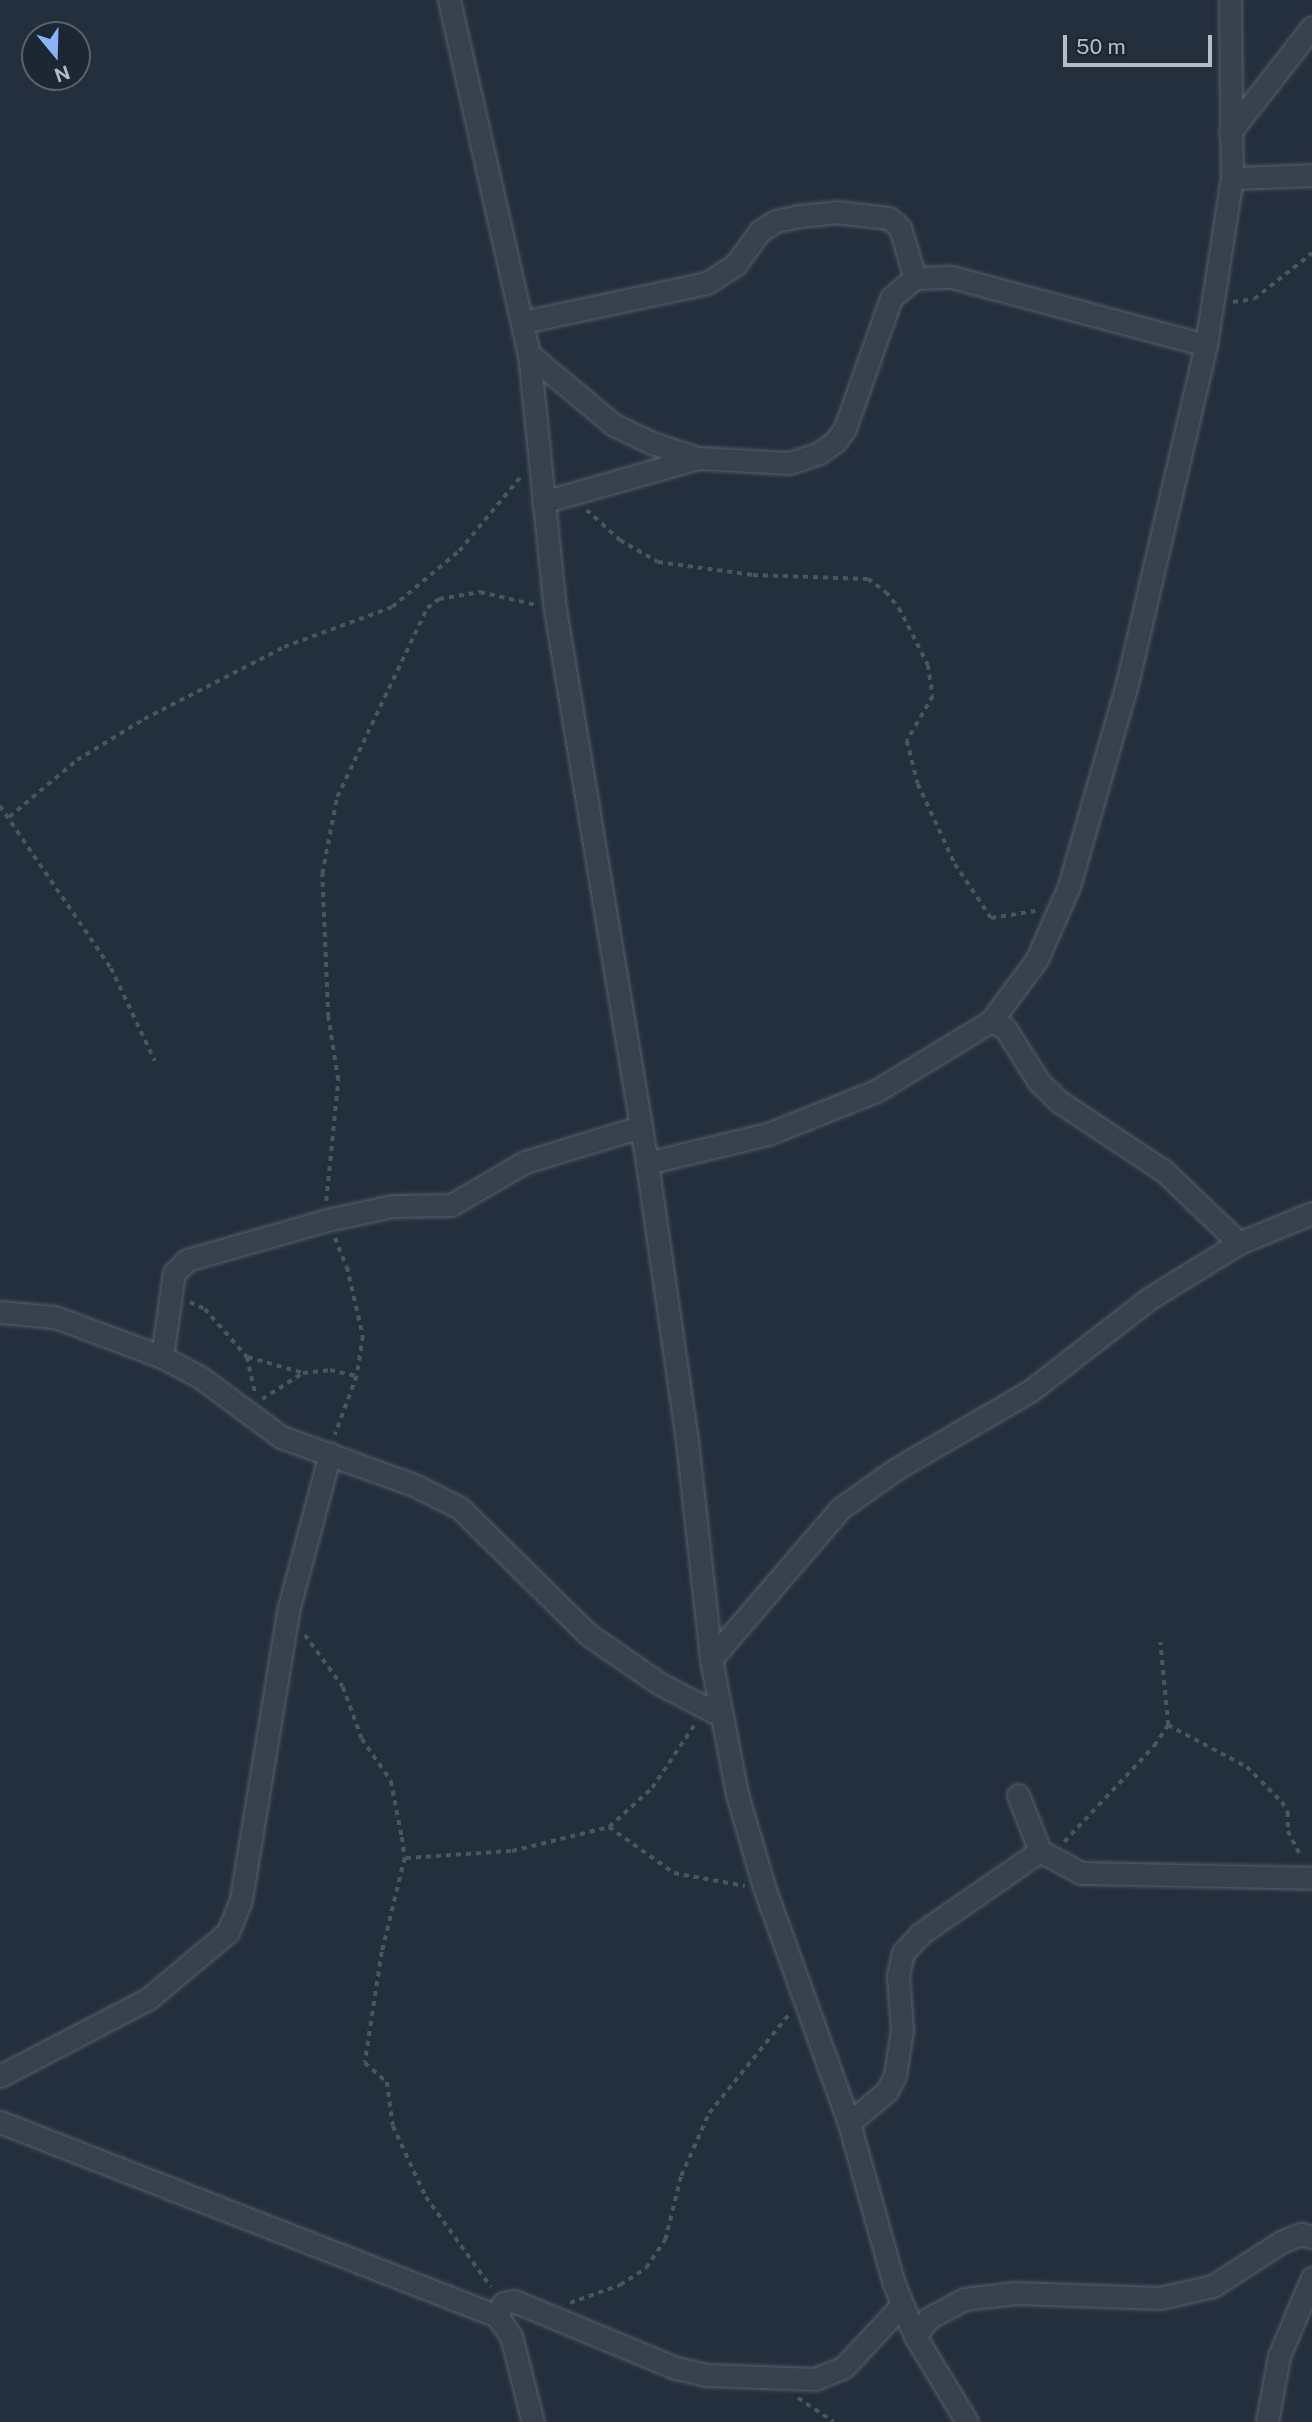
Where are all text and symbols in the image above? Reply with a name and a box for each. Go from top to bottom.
north arrow [21,21,91,91]
scale bar [1067,21,1216,65]
text: 50 m [1076,34,1126,59]
text: N [52,61,73,87]

